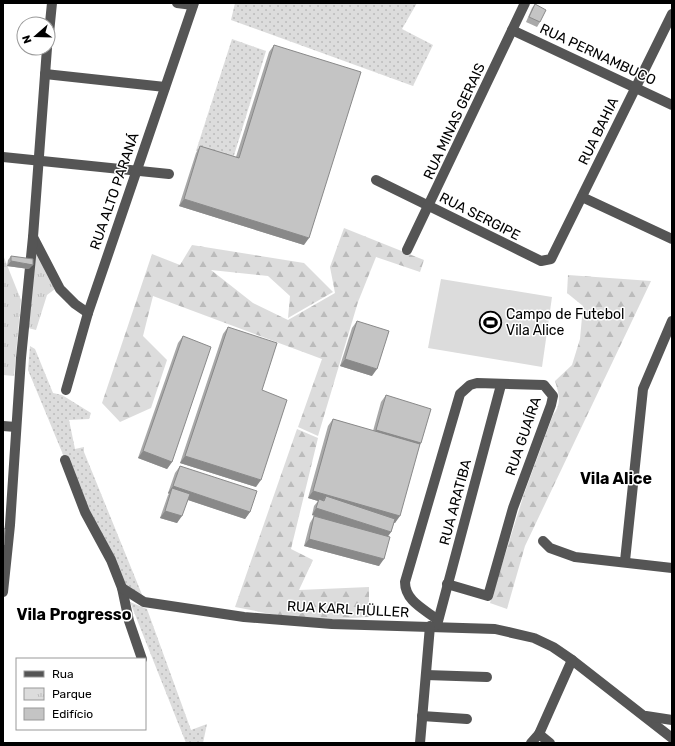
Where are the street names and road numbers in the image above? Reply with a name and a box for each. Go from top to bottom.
street label: RUA PERNAMBUCO [537,20,659,89]
street label: RUA MINAS GERAIS [420,60,489,182]
street label: RUA BAHIA [575,94,622,168]
street label: RUA ALTO PARANÁ [86,129,143,252]
street label: RUA SERGIPE [437,189,523,244]
street label: RUA GUAÍRA [501,394,545,478]
street label: RUA ARATIBA [436,457,475,547]
street label: RUA KARL HÜLLER [286,598,410,621]

